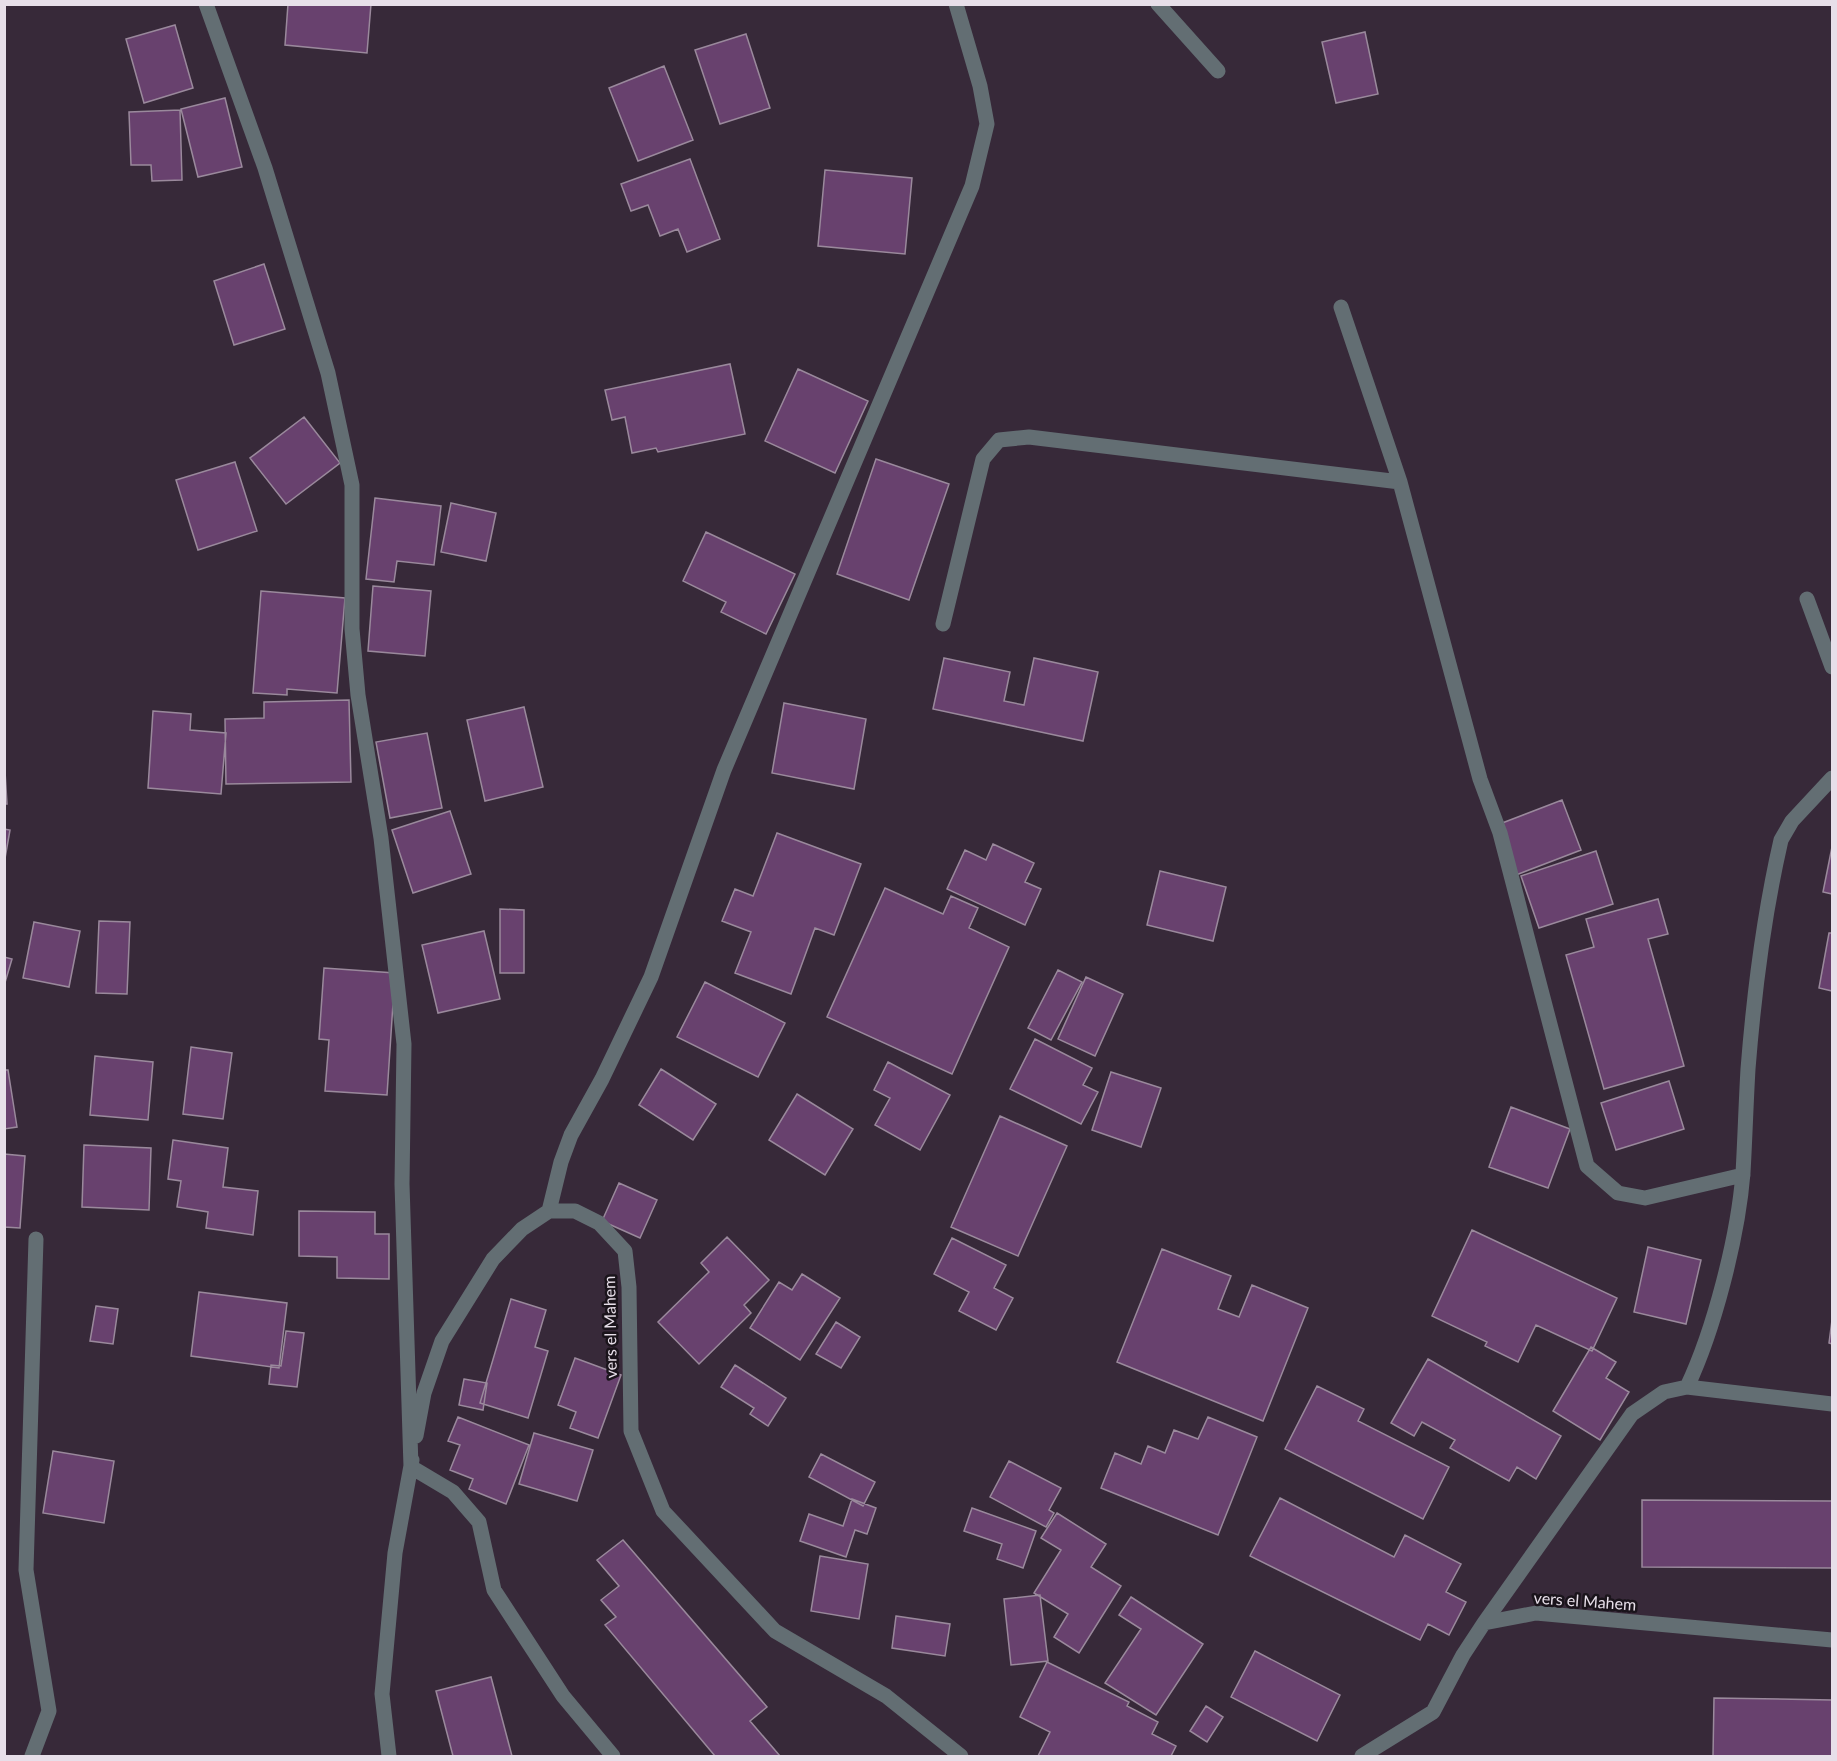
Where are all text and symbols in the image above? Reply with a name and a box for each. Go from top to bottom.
street label: vers el Mahem [599,1275,620,1379]
street label: vers el Mahem [1533,1587,1637,1614]

